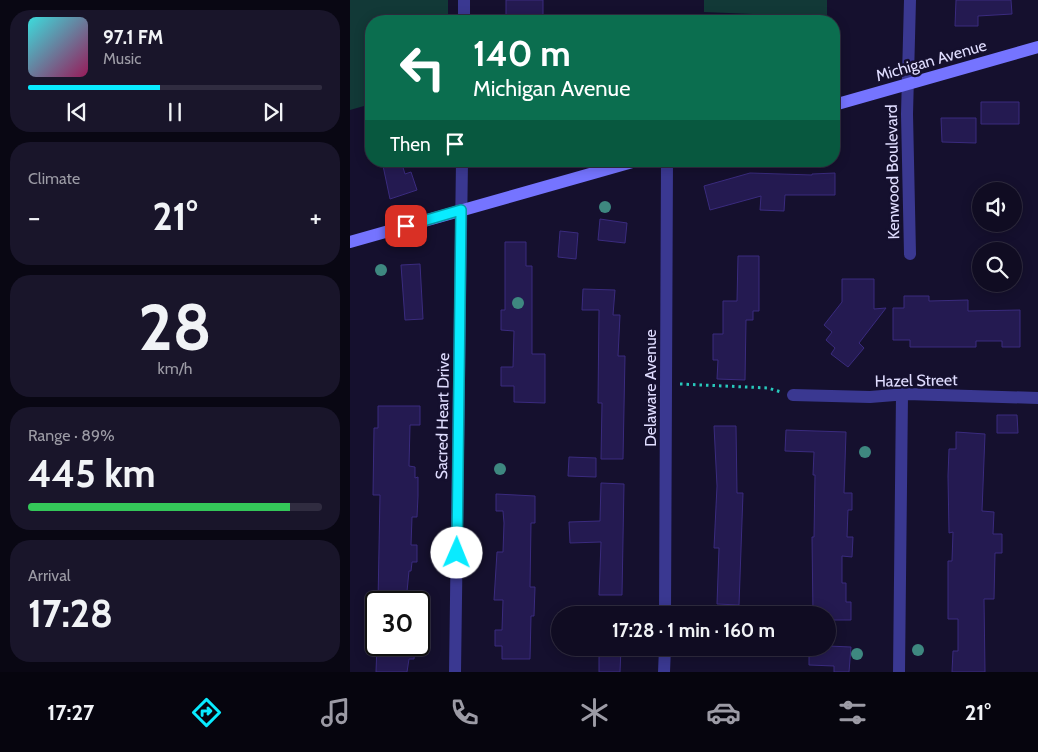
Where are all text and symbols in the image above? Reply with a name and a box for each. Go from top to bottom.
text: 97.1 FM [103,26,163,49]
text: 140 m [473,32,571,75]
icon: left [390,35,455,100]
street label: Michigan Avenue [873,36,989,85]
text: Music [103,49,141,68]
text: Michigan Avenue [473,75,630,102]
icon: previous [63,98,91,126]
icon: pause [161,98,189,126]
icon: next [259,98,287,126]
street label: Kenwood Boulevard [882,104,903,240]
icon: arrive [441,130,469,158]
text: Then [390,133,431,156]
text: Climate [28,169,80,188]
map controls [972,182,1022,292]
button: sound [972,182,1022,232]
text: 21° [152,193,198,240]
text: − [28,200,40,234]
text: + [310,200,322,234]
pin [385,205,427,247]
icon: arrive [392,212,420,240]
button: search [972,242,1022,292]
text: 28 [138,287,212,366]
street label: Delaware Avenue [641,329,660,447]
street label: Sacred Heart Drive [432,353,453,480]
text: km/h [157,359,193,378]
street label: Hazel Street [874,370,958,391]
text: Range · 89% [28,426,115,445]
text: 445 km [28,450,156,497]
position arrow [430,526,482,578]
text: Arrival [28,566,71,585]
text: 17:28 [28,590,113,637]
speed limit sign: 30 [365,591,430,656]
text: 17:28 · 1 min · 160 m [612,619,775,642]
icon: directions [189,695,224,730]
icon: music [318,695,353,730]
icon: phone [447,695,482,730]
icon: climate [577,695,612,730]
icon: car [706,695,741,730]
icon: filters [835,695,870,730]
text: 17:27 [47,699,94,726]
text: 21° [965,699,991,726]

